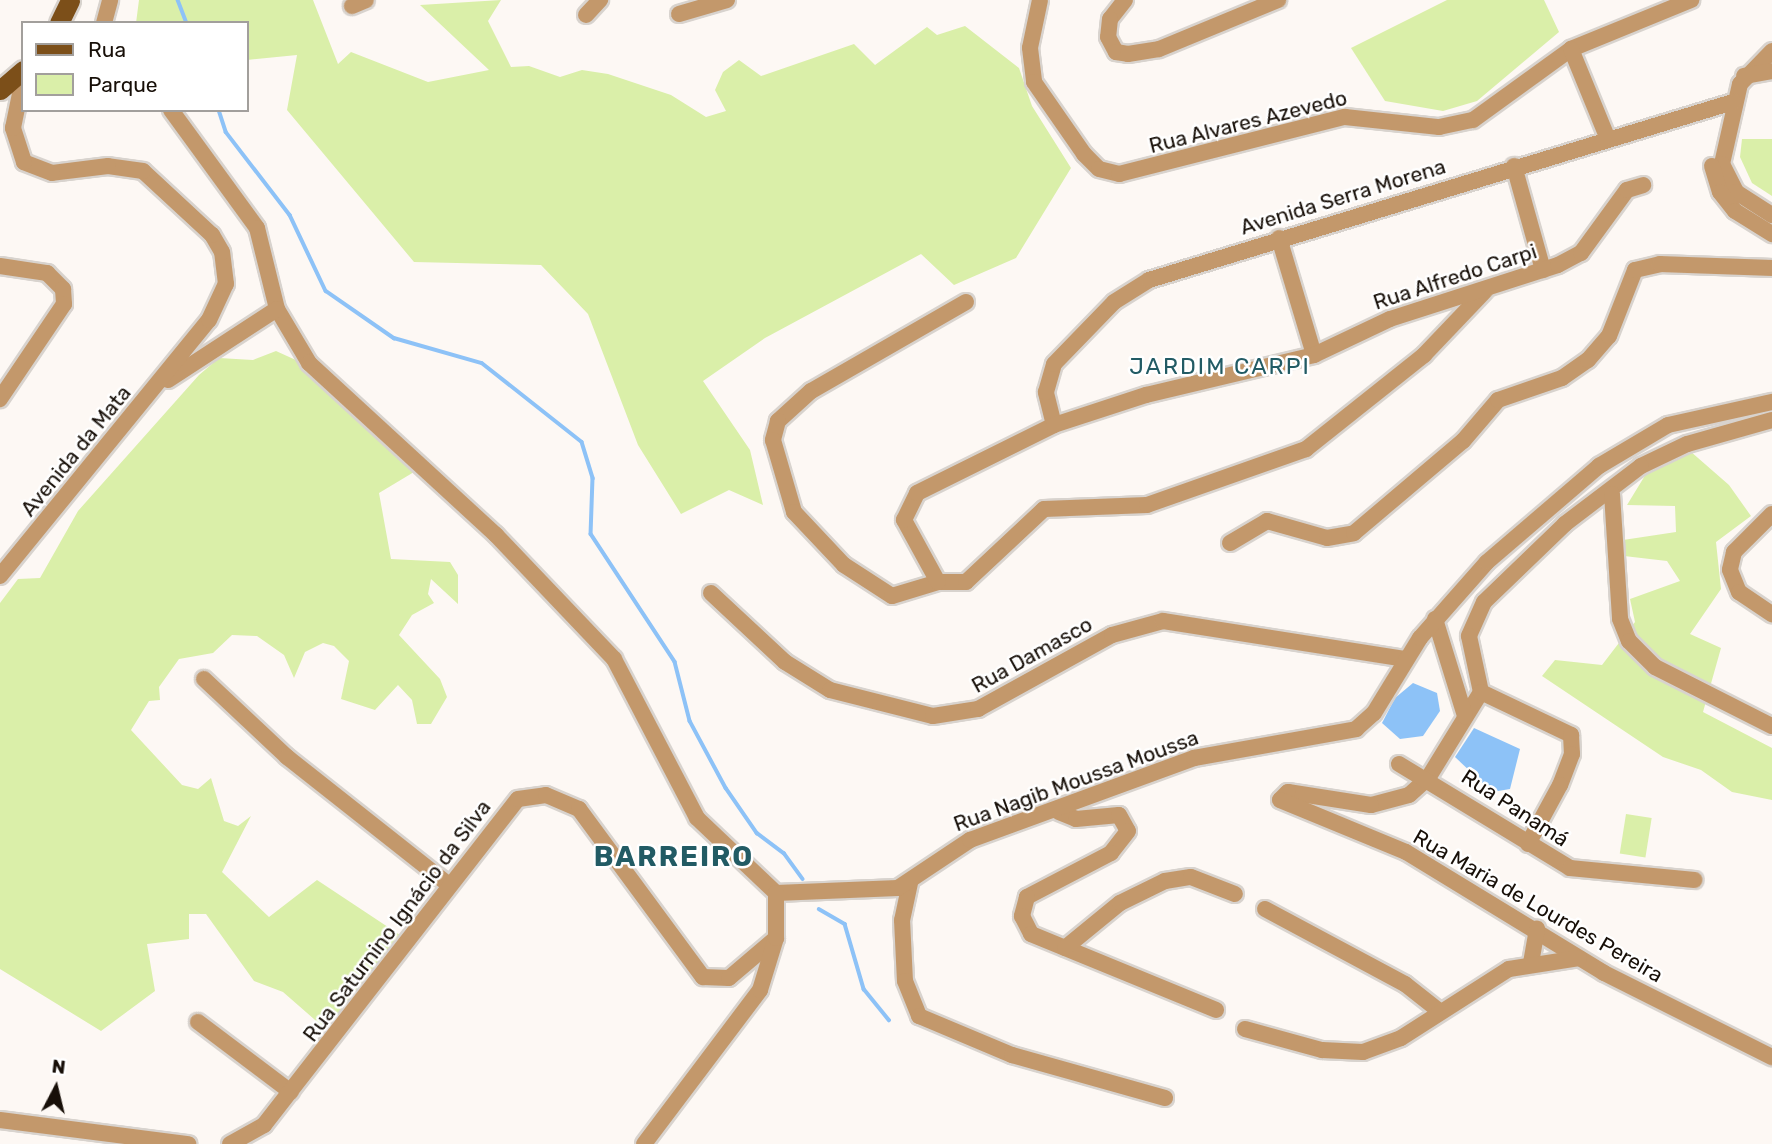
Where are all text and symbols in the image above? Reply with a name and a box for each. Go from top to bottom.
legend [21,21,248,112]
text: Rua [88,37,126,62]
text: Parque [88,72,158,97]
street label: Rua Alvares Azevedo [1146,85,1350,159]
street label: Avenida Serra Morena [1237,154,1449,240]
street label: Rua Alfredo Carpi [1370,239,1540,315]
district label: JARDIM CARPI [1131,352,1309,380]
street label: Avenida da Mata [16,381,136,521]
street label: Rua Damasco [967,612,1097,698]
street label: Rua Nagib Moussa Moussa [950,725,1202,837]
street label: Rua Panamá [1457,764,1573,852]
street label: Rua Saturnino Ignácio da Silva [298,795,496,1047]
street label: Rua Maria de Lourdes Pereira [1409,824,1667,988]
district label: BARREIRO [595,840,753,874]
north arrow [21,1053,91,1123]
text: N [50,1054,67,1079]

